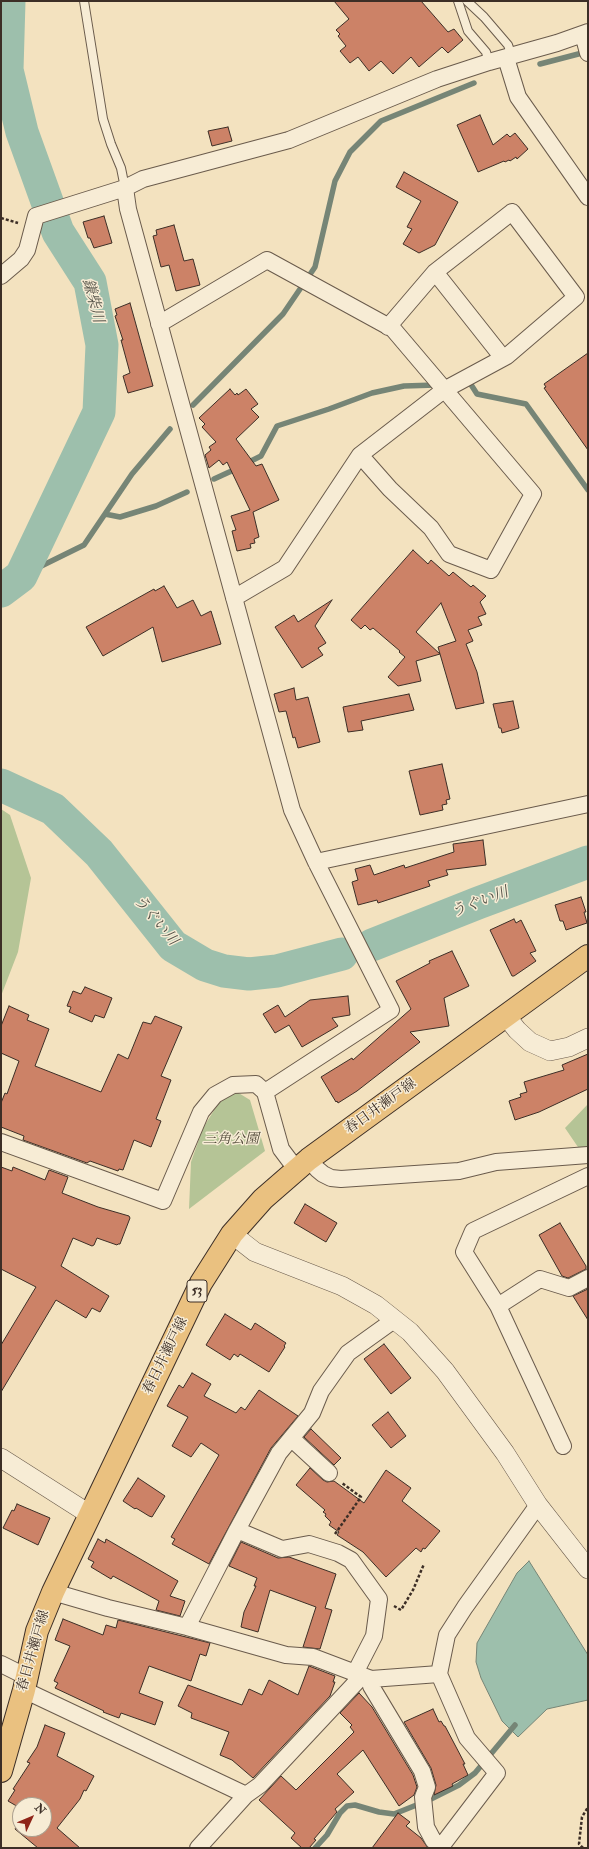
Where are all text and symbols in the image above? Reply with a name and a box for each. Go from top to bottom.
water label: 鎌柴川 [77,277,107,325]
water label: うぐい川 [449,884,511,922]
water label: うぐい川 [129,892,181,950]
street label: 春日井瀬戸線 [342,1076,420,1138]
park label: 三角公園 [203,1132,259,1148]
road number: 53 [187,1280,207,1302]
street label: 春日井瀬戸線 [140,1315,192,1397]
street label: 春日井瀬戸線 [14,1608,54,1694]
north arrow [12,1797,52,1837]
text: N [32,1801,48,1817]

